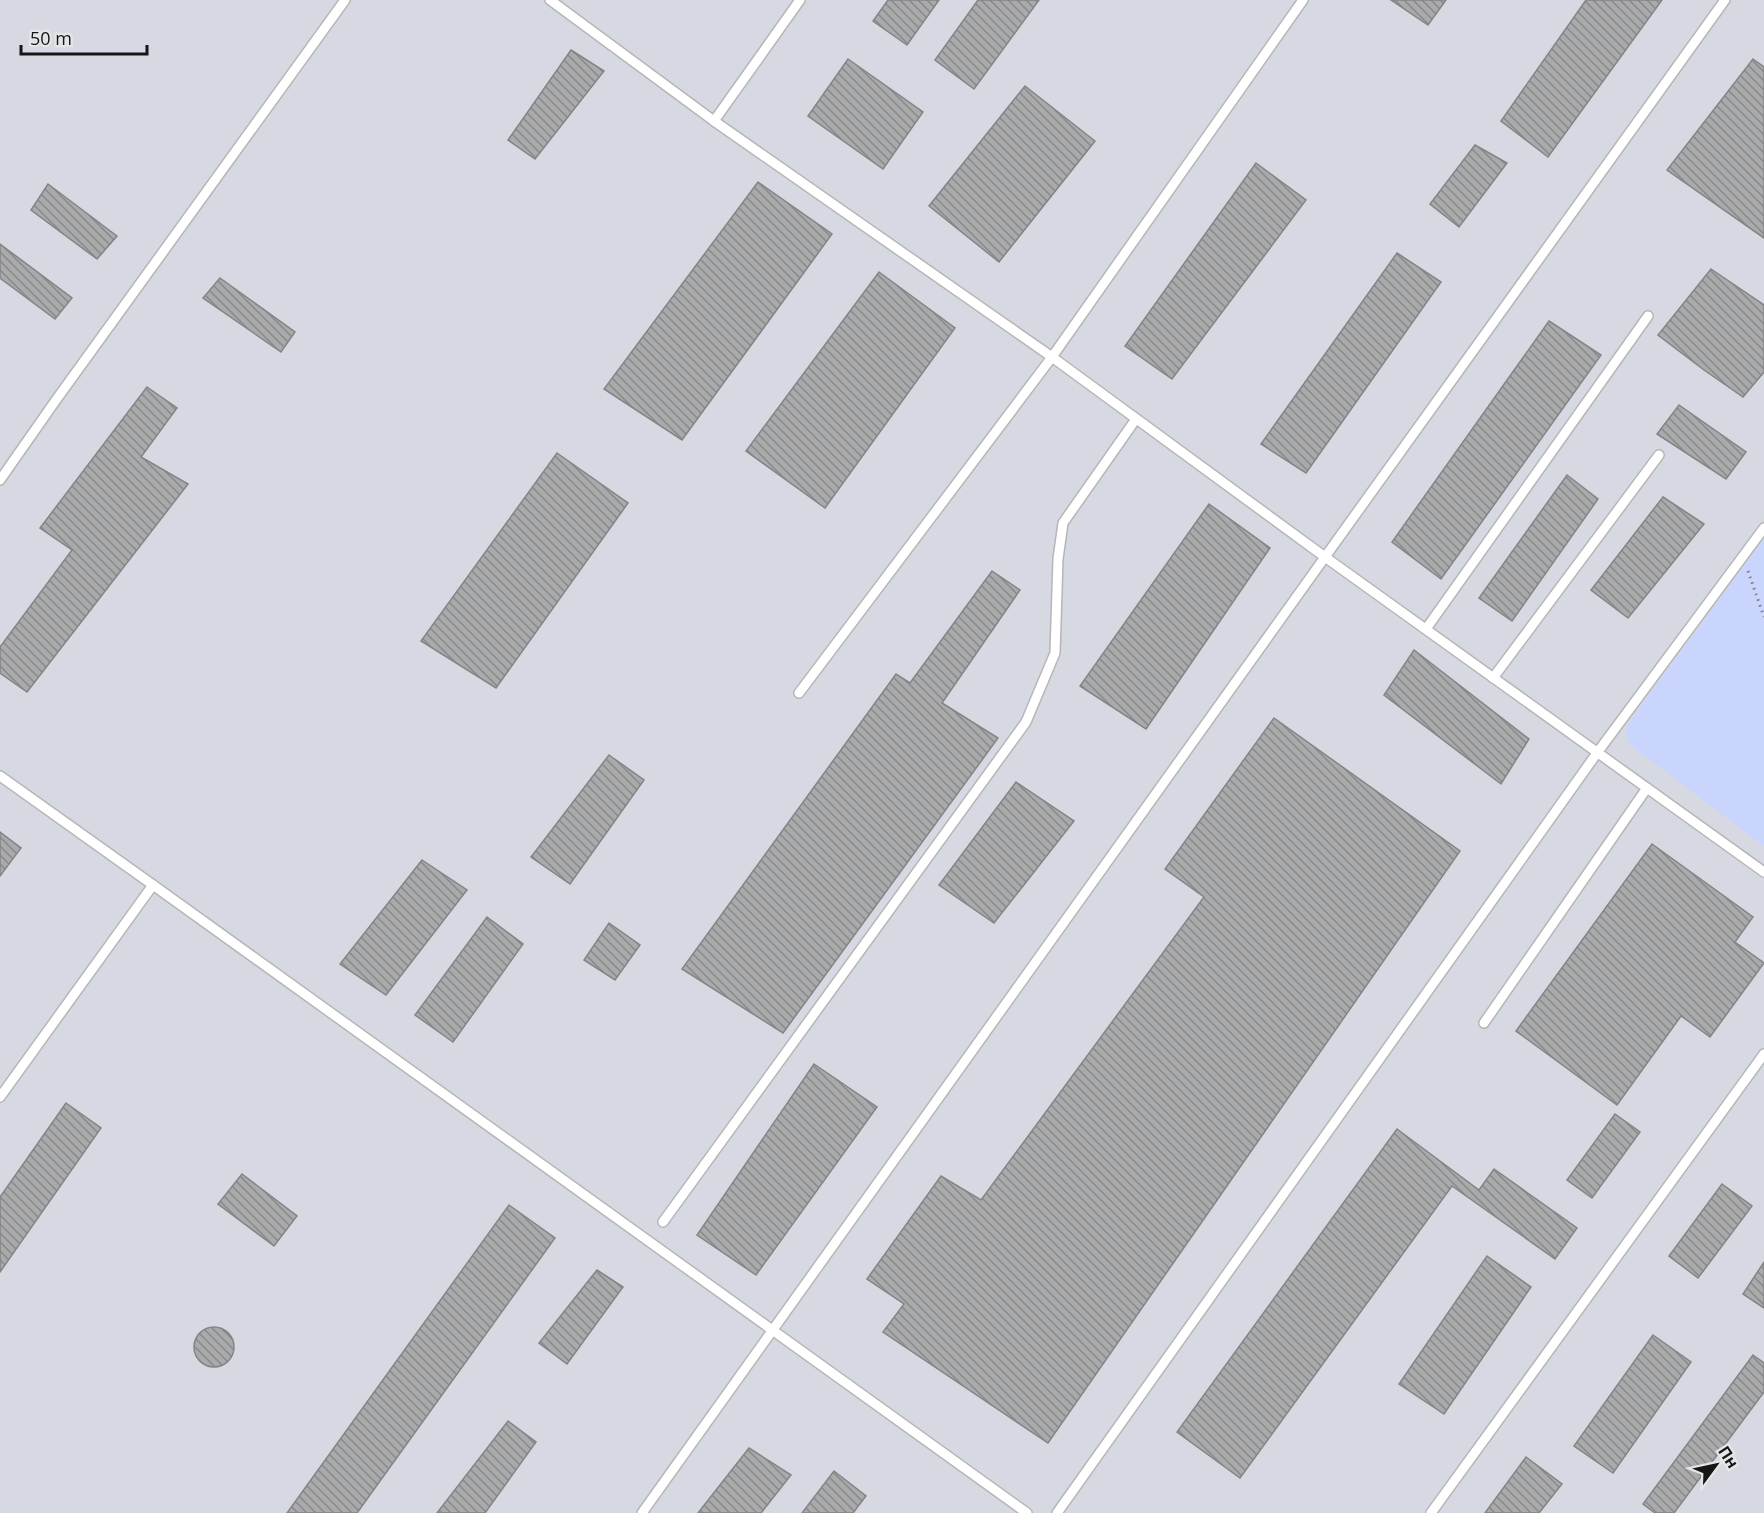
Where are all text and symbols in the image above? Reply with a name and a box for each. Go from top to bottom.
scale bar [21,18,147,56]
text: 50 m [30,26,72,50]
north arrow [1686,1435,1746,1495]
text: Пн [1713,1441,1744,1472]

